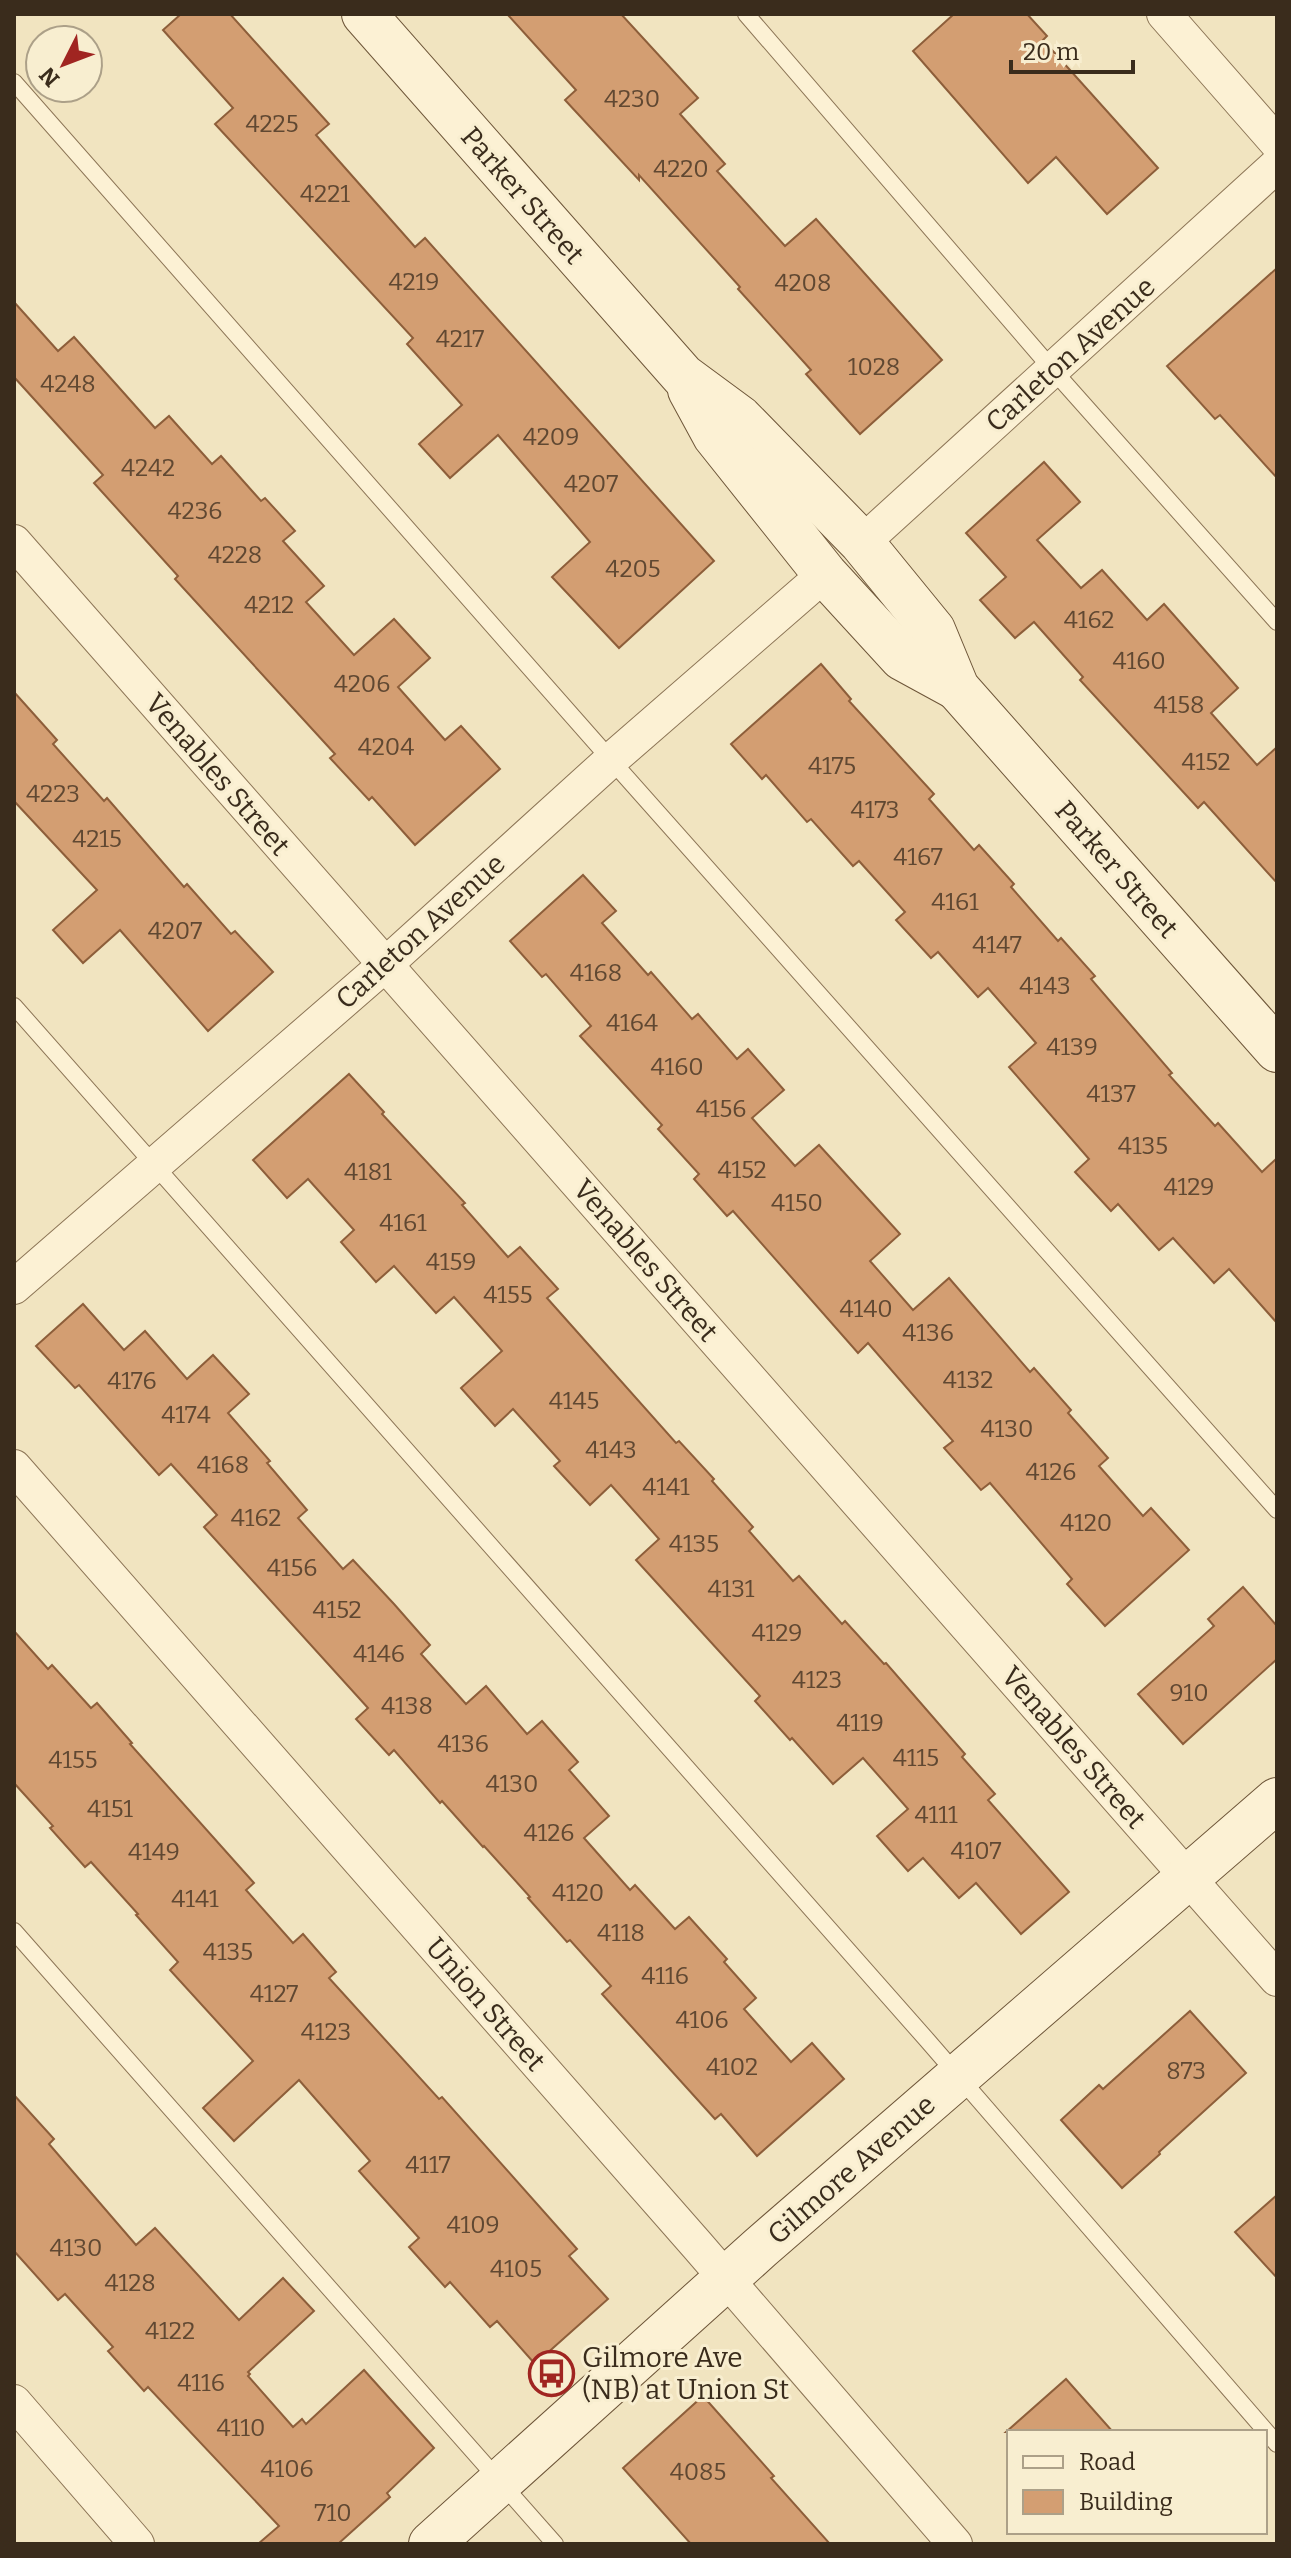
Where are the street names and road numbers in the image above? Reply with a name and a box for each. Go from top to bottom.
street label: Parker Street [454,120,591,270]
street label: Carleton Avenue [979,270,1162,439]
street label: Venables Street [138,687,297,862]
street label: Parker Street [1048,794,1185,944]
street label: Carleton Avenue [329,847,512,1016]
street label: Venables Street [566,1173,725,1348]
street label: Venables Street [994,1660,1153,1835]
street label: Union Street [419,1931,552,2078]
street label: Gilmore Avenue [761,2088,942,2251]

